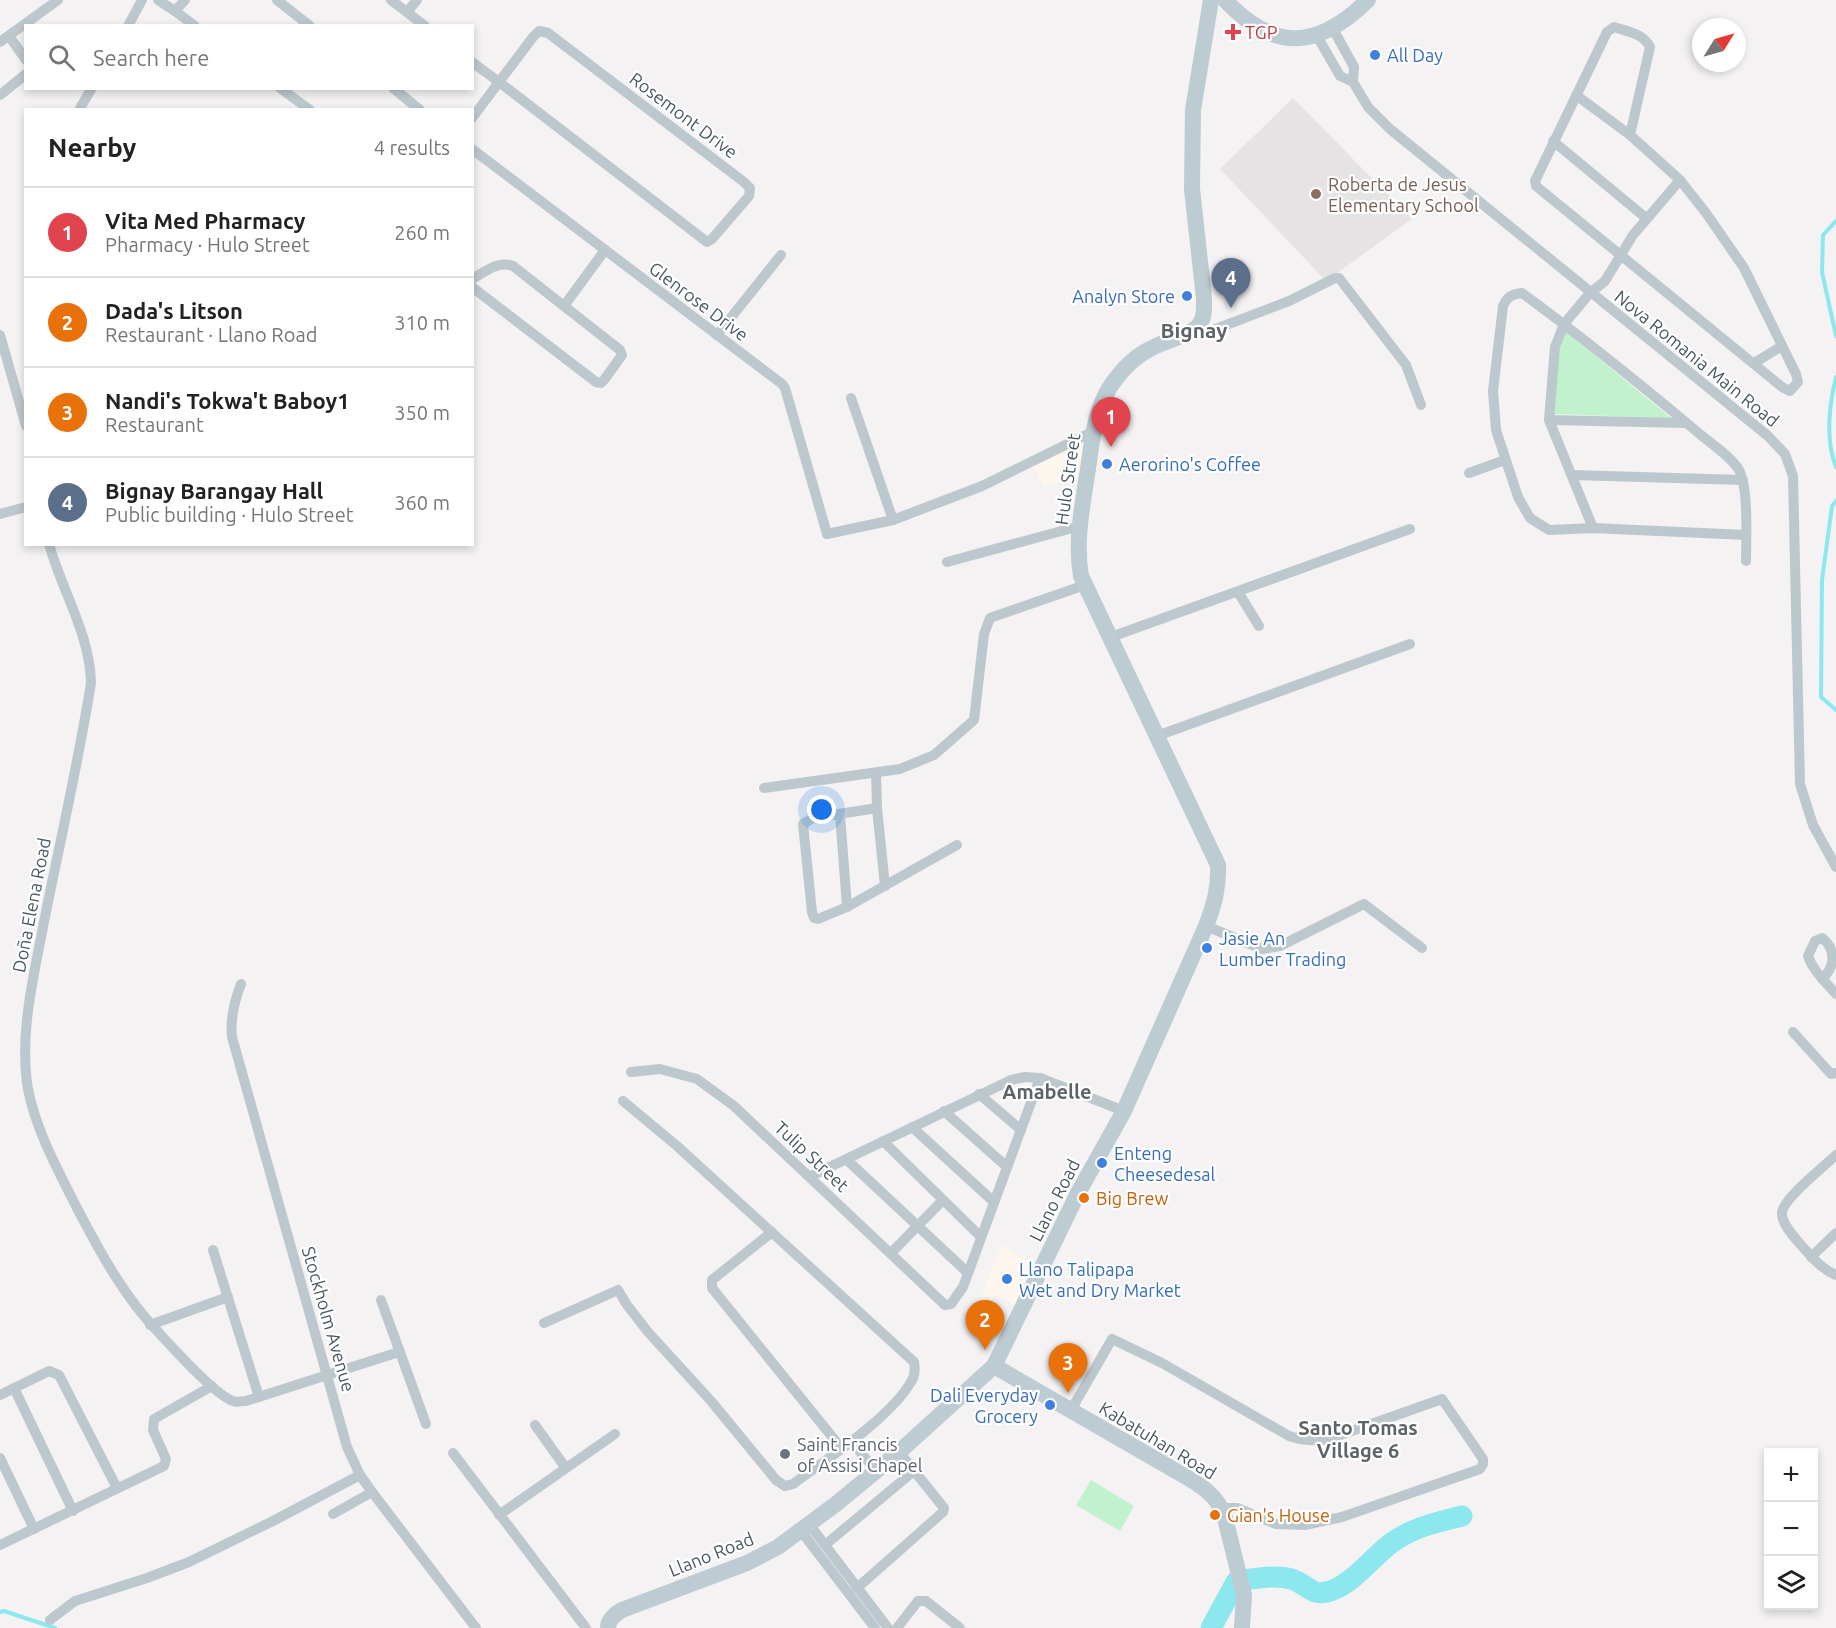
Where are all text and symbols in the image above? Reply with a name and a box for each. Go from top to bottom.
north arrow [1692,18,1746,72]
place label: TGP [1245,22,1278,42]
search box [24,24,474,90]
marker: TGP [1226,25,1240,39]
icon: search [45,41,78,74]
text: Search here [93,45,209,70]
place label: All Day [1387,45,1443,65]
marker: All Day [1368,48,1382,62]
street label: Rosemont Drive [626,68,742,162]
text: Nearby [48,133,136,162]
text: 4 results [374,136,450,159]
place label: Roberta de Jesus Elementary School [1328,174,1479,215]
marker: Roberta de Jesus Elementary School [1309,187,1323,201]
text: Vita Med Pharmacy [105,208,306,233]
text: 1 [62,221,73,244]
text: 260 m [394,221,450,244]
text: Pharmacy · Hulo Street [105,233,310,256]
street label: Glenrose Drive [646,257,752,345]
pin: 4 [1212,258,1250,308]
place label: Analyn Store [1072,286,1175,306]
street label: Nova Romania Main Road [1611,286,1783,430]
marker: Analyn Store [1180,289,1194,303]
text: Dada's Litson [105,298,243,323]
text: 2 [62,311,73,334]
text: 310 m [394,311,450,334]
district label: Bignay [1161,318,1227,342]
text: Restaurant · Llano Road [105,323,317,346]
text: Nandi's Tokwa't Baboy1 [105,388,350,413]
pin: 1 [1092,398,1130,447]
text: 3 [62,401,73,424]
text: 350 m [394,401,450,424]
text: Restaurant [105,413,204,436]
street label: Hulo Street [1051,432,1083,526]
place label: Aerorino's Coffee [1119,454,1261,474]
marker: Aerorino's Coffee [1100,457,1114,471]
text: Bignay Barangay Hall [105,478,323,503]
text: 4 [62,491,73,514]
text: 360 m [394,491,450,514]
text: Public building · Hulo Street [105,503,354,526]
your location [807,795,836,824]
street label: Doña Elena Road [8,836,54,974]
place label: Jasie An Lumber Trading [1219,928,1346,969]
marker: Jasie An Lumber Trading [1200,941,1214,955]
district label: Amabelle [1002,1080,1092,1103]
street label: Tulip Street [771,1117,853,1195]
place label: Enteng Cheesedesal [1114,1143,1215,1184]
street label: Llano Road [1025,1156,1083,1244]
marker: Enteng Cheesedesal [1095,1156,1109,1170]
place label: Big Brew [1096,1188,1168,1208]
marker: Big Brew [1077,1191,1091,1205]
street label: Stockholm Avenue [299,1244,359,1394]
place label: Llano Talipapa Wet and Dry Market [1019,1259,1181,1300]
marker: Llano Talipapa Wet and Dry Market [1000,1272,1014,1286]
pin: 2 [966,1300,1004,1350]
pin: 3 [1048,1344,1088,1393]
place label: Dali Everyday Grocery [930,1385,1038,1426]
street label: Kabatuhan Road [1096,1397,1220,1483]
marker: Dali Everyday Grocery [1043,1398,1057,1412]
district label: Santo Tomas Village 6 [1298,1416,1418,1462]
place label: Saint Francis of Assisi Chapel [797,1434,923,1475]
marker: Saint Francis of Assisi Chapel [778,1447,792,1461]
map controls [1764,1448,1818,1610]
button: + [1764,1448,1818,1502]
button: − [1764,1502,1818,1556]
place label: Gian's House [1227,1505,1330,1525]
marker: Gian's House [1208,1508,1222,1522]
street label: Llano Road [666,1528,756,1580]
button: layers [1764,1556,1818,1610]

